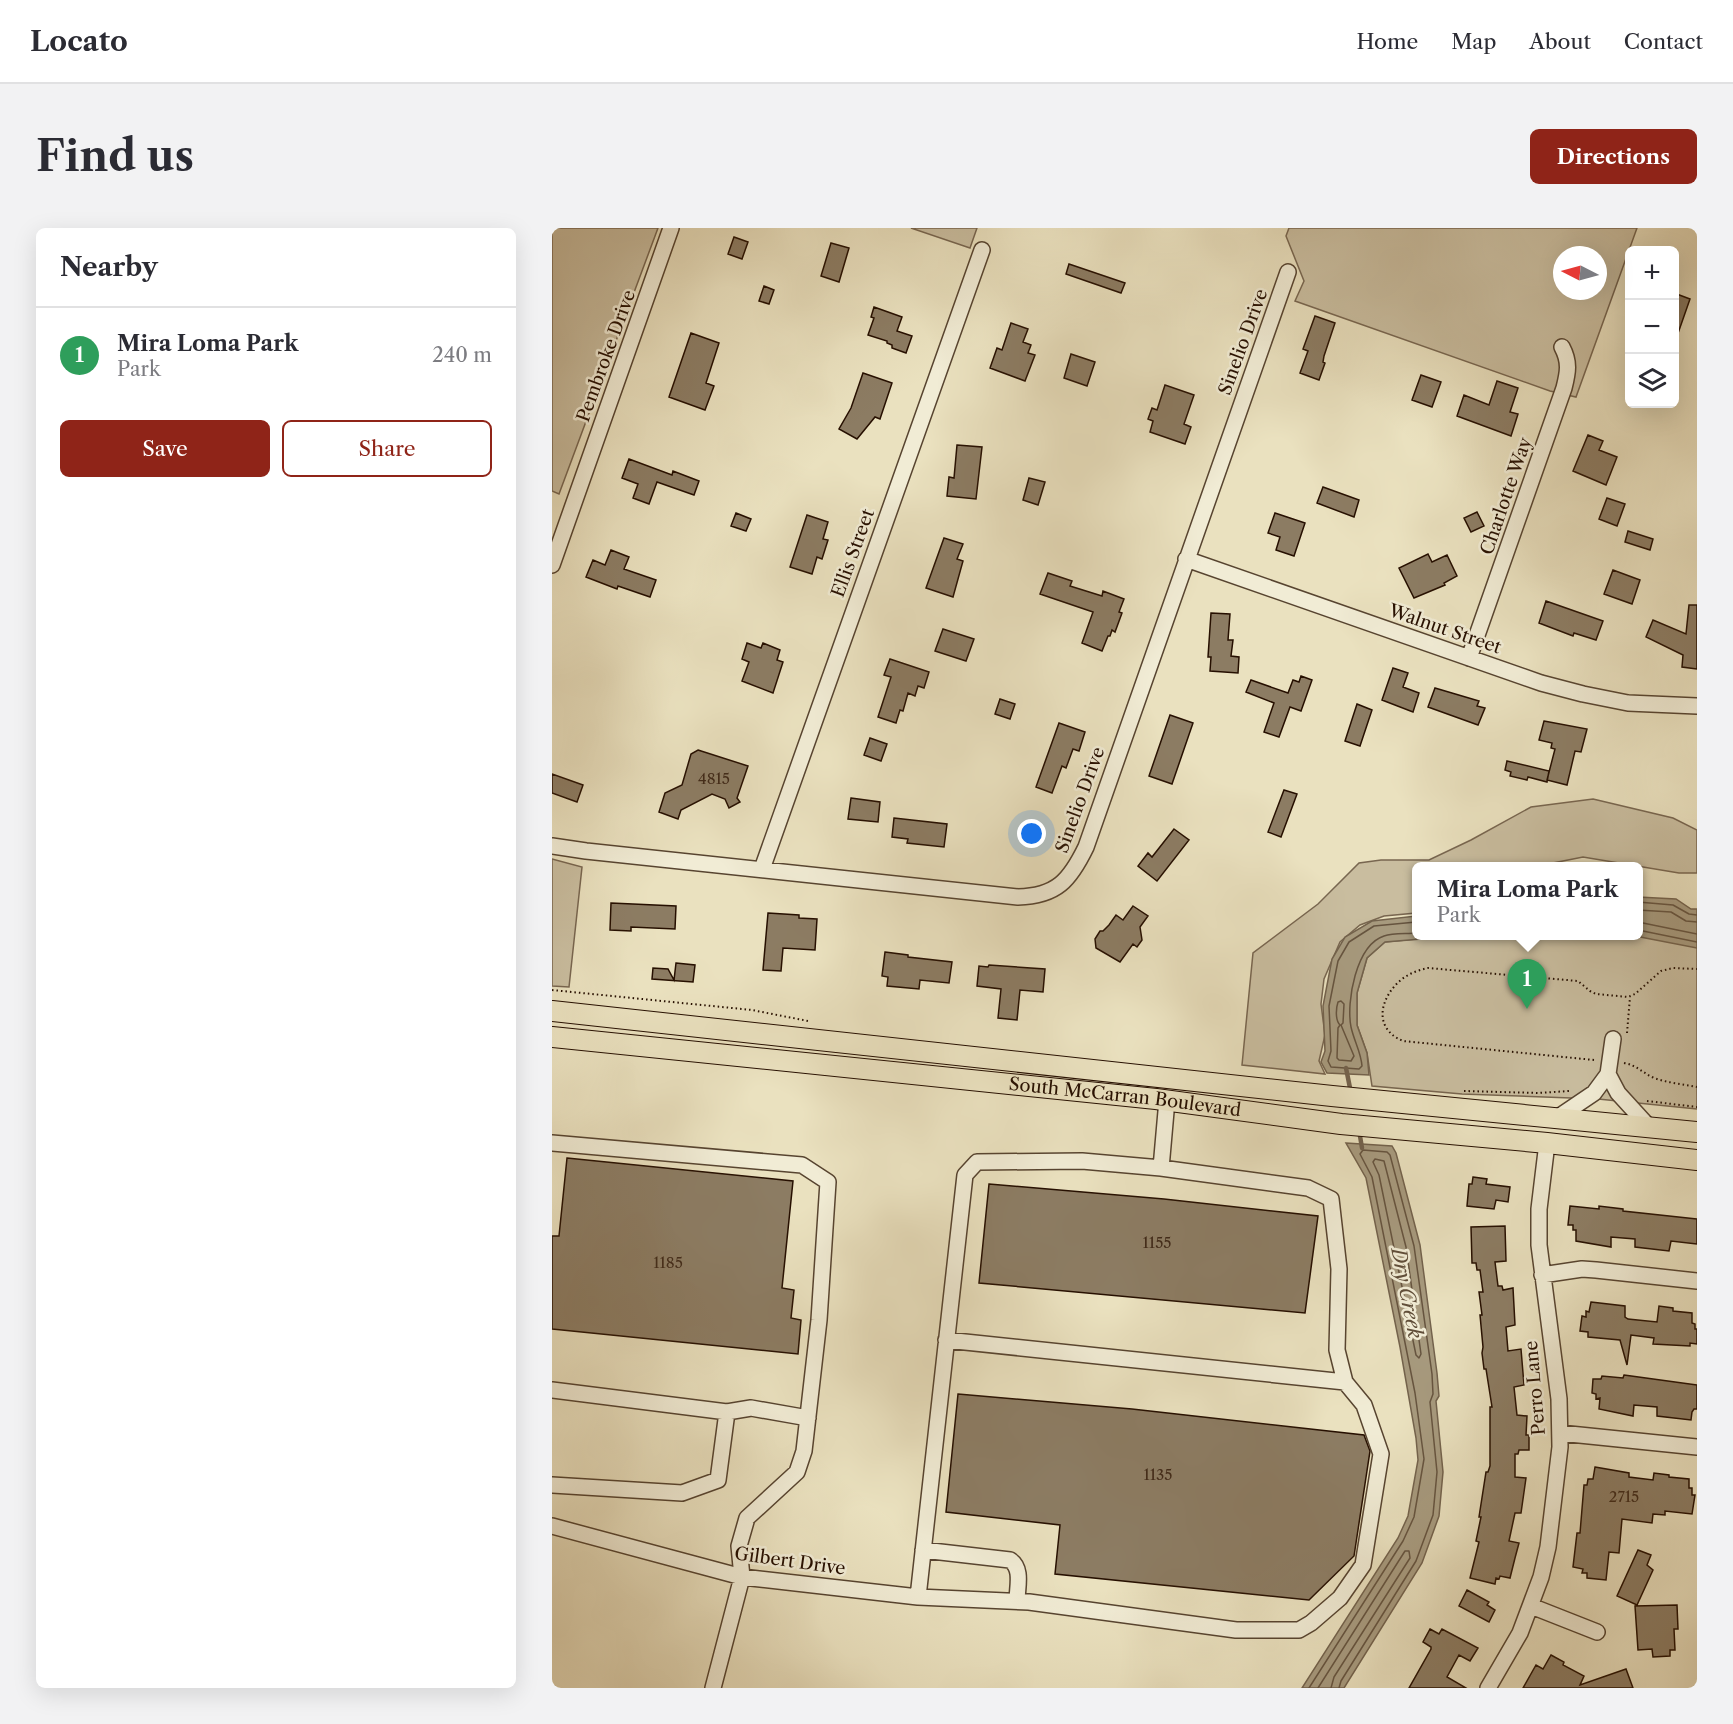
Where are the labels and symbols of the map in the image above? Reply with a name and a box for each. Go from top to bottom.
north arrow [1553,246,1607,300]
street label: Sinelio Drive [1214,286,1272,398]
street label: Pembroke Drive [572,287,640,425]
street label: Charlotte Way [1476,434,1537,558]
street label: Ellis Street [827,505,879,600]
street label: Walnut Street [1385,599,1505,659]
street label: Sinelio Drive [1051,744,1109,856]
house number: 4815 [698,769,730,788]
your location [1017,819,1046,848]
pin: 1 [1508,960,1546,1009]
street label: South McCarran Boulevard [1008,1073,1242,1121]
house number: 1155 [1143,1233,1171,1252]
water label: Dry Creek [1386,1244,1428,1341]
house number: 1185 [653,1253,683,1272]
street label: Perro Lane [1520,1340,1550,1436]
house number: 1135 [1143,1465,1173,1484]
house number: 2715 [1609,1487,1639,1506]
street label: Gilbert Drive [733,1542,847,1580]

